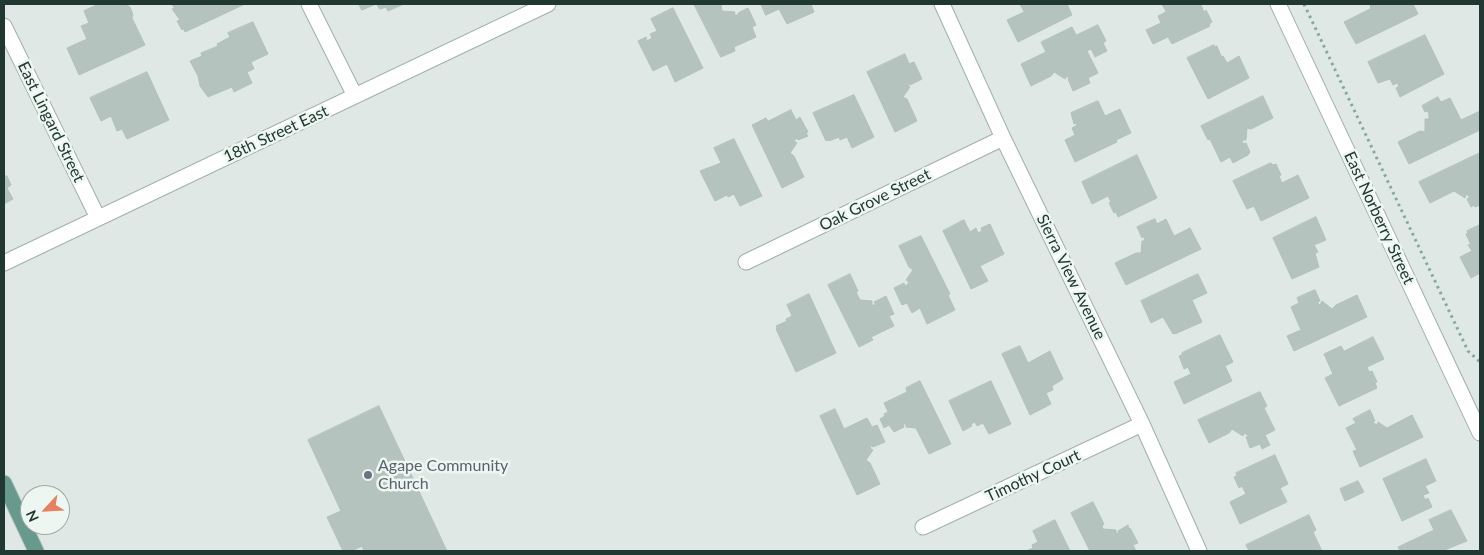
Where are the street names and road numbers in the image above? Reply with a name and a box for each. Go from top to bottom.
street label: East Lingard Street [13,59,89,185]
street label: 18th Street East [221,101,331,167]
street label: East Norberry Street [1340,149,1418,287]
street label: Oak Grove Street [816,165,934,235]
street label: Sierra View Avenue [1032,211,1110,343]
street label: Timothy Court [983,446,1083,506]

